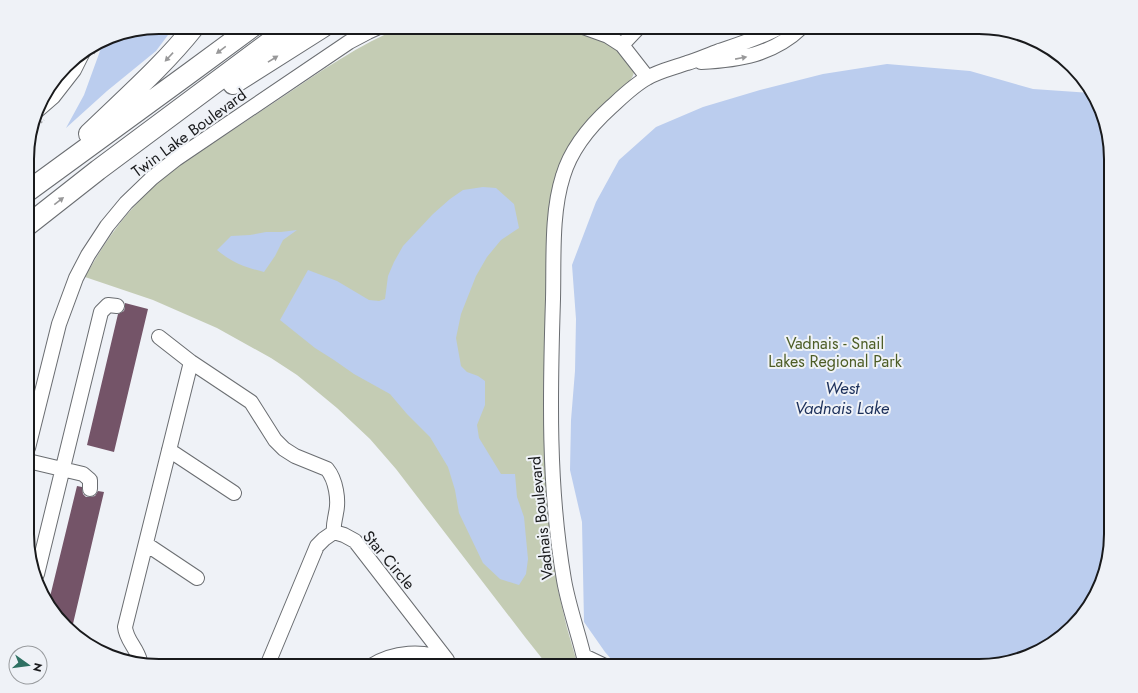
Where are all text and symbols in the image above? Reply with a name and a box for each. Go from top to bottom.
one-way arrow [215,46,226,55]
one-way arrow [164,51,173,62]
one-way arrow [268,55,278,63]
one-way arrow [735,55,747,61]
street label: Twin Lake Boulevard [127,83,251,183]
one-way arrow [53,196,64,205]
park label: Vadnais - Snail Lakes Regional Park [768,332,903,373]
water label: West Vadnais Lake [795,376,890,420]
street label: Vadnais Boulevard [523,455,559,581]
street label: Star Circle [358,526,420,594]
north arrow [8,645,48,685]
text: N [29,661,47,674]

